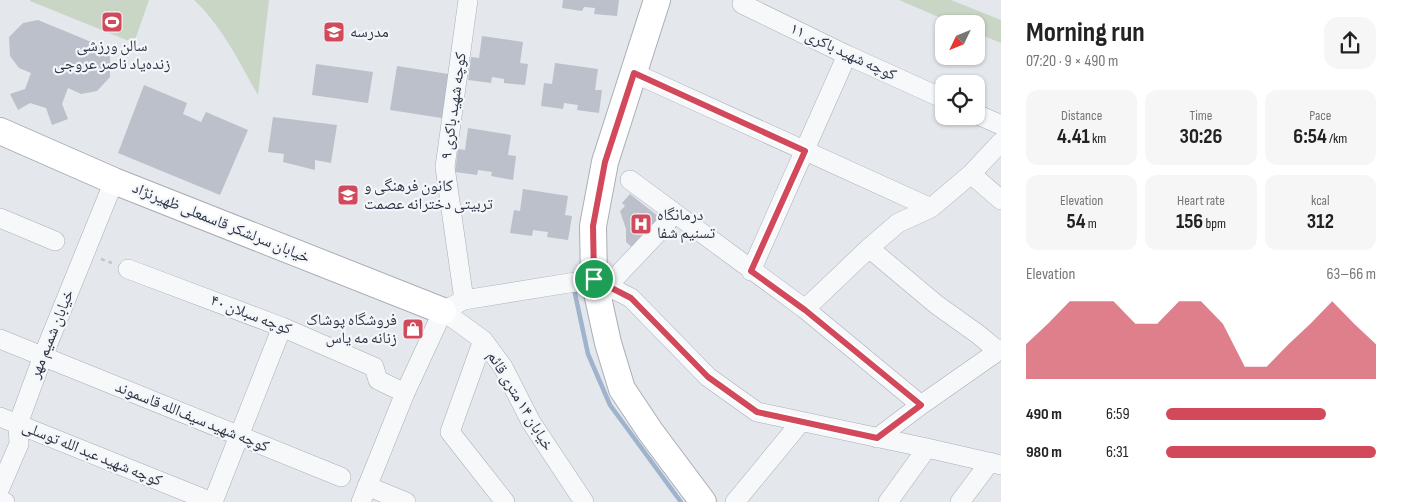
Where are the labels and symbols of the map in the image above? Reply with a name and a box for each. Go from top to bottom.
sports icon: سالن ورزشی زنده‌یاد ناصر عروجی [100,10,124,34]
north arrow [935,15,985,65]
street label: کوچه شهید باکری ۱۱ [787,19,899,85]
school or university icon: مدرسه [322,20,346,44]
place label: مدرسه [350,23,389,42]
place label: سالن ورزشی زنده‌یاد ناصر عروجی [54,37,170,74]
street label: کوچه شهید باکری ۹ [437,51,471,161]
place label: کانون فرهنگی و تربیتی دخترانه عصمت [364,177,493,214]
street label: خیابان سرلشکر قاسمعلی ظهیرنژاد [129,179,313,267]
school or university icon: کانون فرهنگی و تربیتی دخترانه عصمت [336,183,360,207]
place label: درمانگاه تسنیم شفا [657,206,716,243]
hospital icon: درمانگاه تسنیم شفا [629,212,653,236]
pin [573,258,615,300]
street label: خیابان شمیم مهر [25,287,78,382]
street label: کوچه سبلان ۴۰ [208,291,295,339]
place label: فروشگاه پوشاک زنانه مه یاس [306,311,397,348]
shop icon: فروشگاه پوشاک زنانه مه یاس [401,317,425,341]
street label: خیابان ۱۴ متری قائم [483,348,557,454]
street label: کوچه شهید سیف‌الله قاسموند [112,377,272,457]
street label: کوچه شهید عبد الله توسلی [19,417,165,491]

